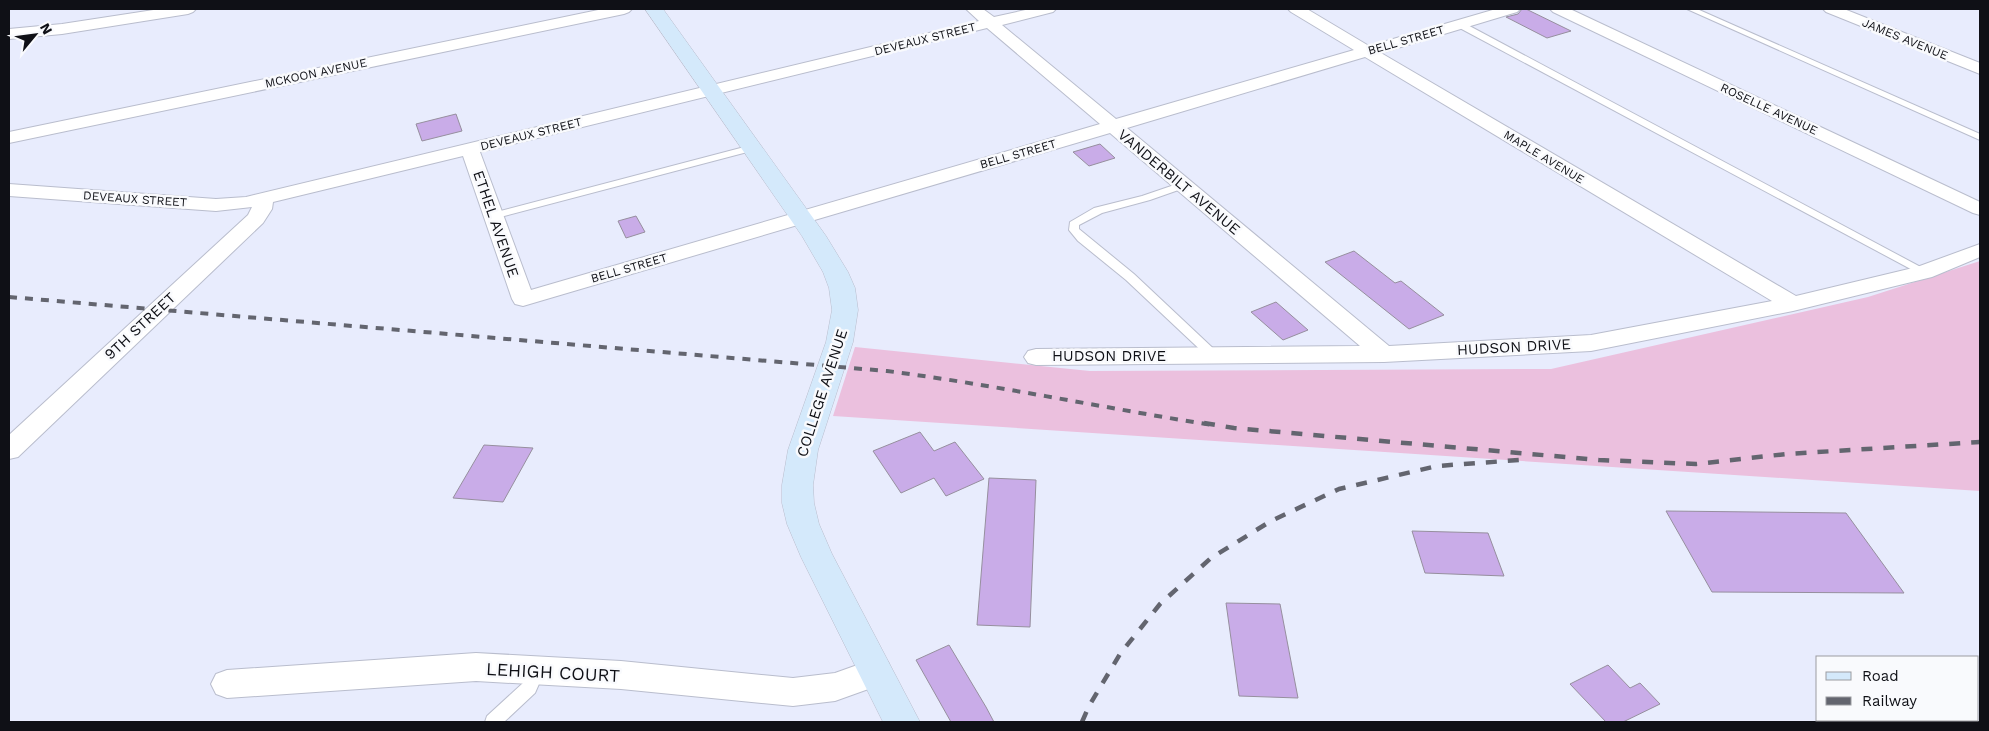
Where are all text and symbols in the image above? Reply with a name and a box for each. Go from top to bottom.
north arrow [10,10,60,60]
street label: JAMES AVENUE [1860,15,1950,63]
text: N [37,20,56,37]
street label: DEVEAUX STREET [873,20,977,58]
street label: BELL STREET [1366,22,1446,58]
street label: MCKOON AVENUE [264,55,369,91]
street label: ROSELLE AVENUE [1718,80,1820,138]
street label: DEVEAUX STREET [479,115,583,153]
street label: VANDERBILT AVENUE [1114,126,1244,238]
street label: MAPLE AVENUE [1501,127,1587,187]
street label: BELL STREET [978,136,1058,172]
street label: ETHEL AVENUE [469,168,523,280]
street label: DEVEAUX STREET [83,188,187,210]
street label: BELL STREET [589,250,669,286]
street label: 9TH STREET [101,288,179,364]
street label: COLLEGE AVENUE [793,327,851,459]
street label: HUDSON DRIVE [1457,335,1571,359]
street label: HUDSON DRIVE [1052,347,1166,365]
legend [1816,656,1979,721]
street label: LEHIGH COURT [485,658,621,686]
text: Road [1862,667,1899,685]
text: Railway [1862,692,1917,710]

